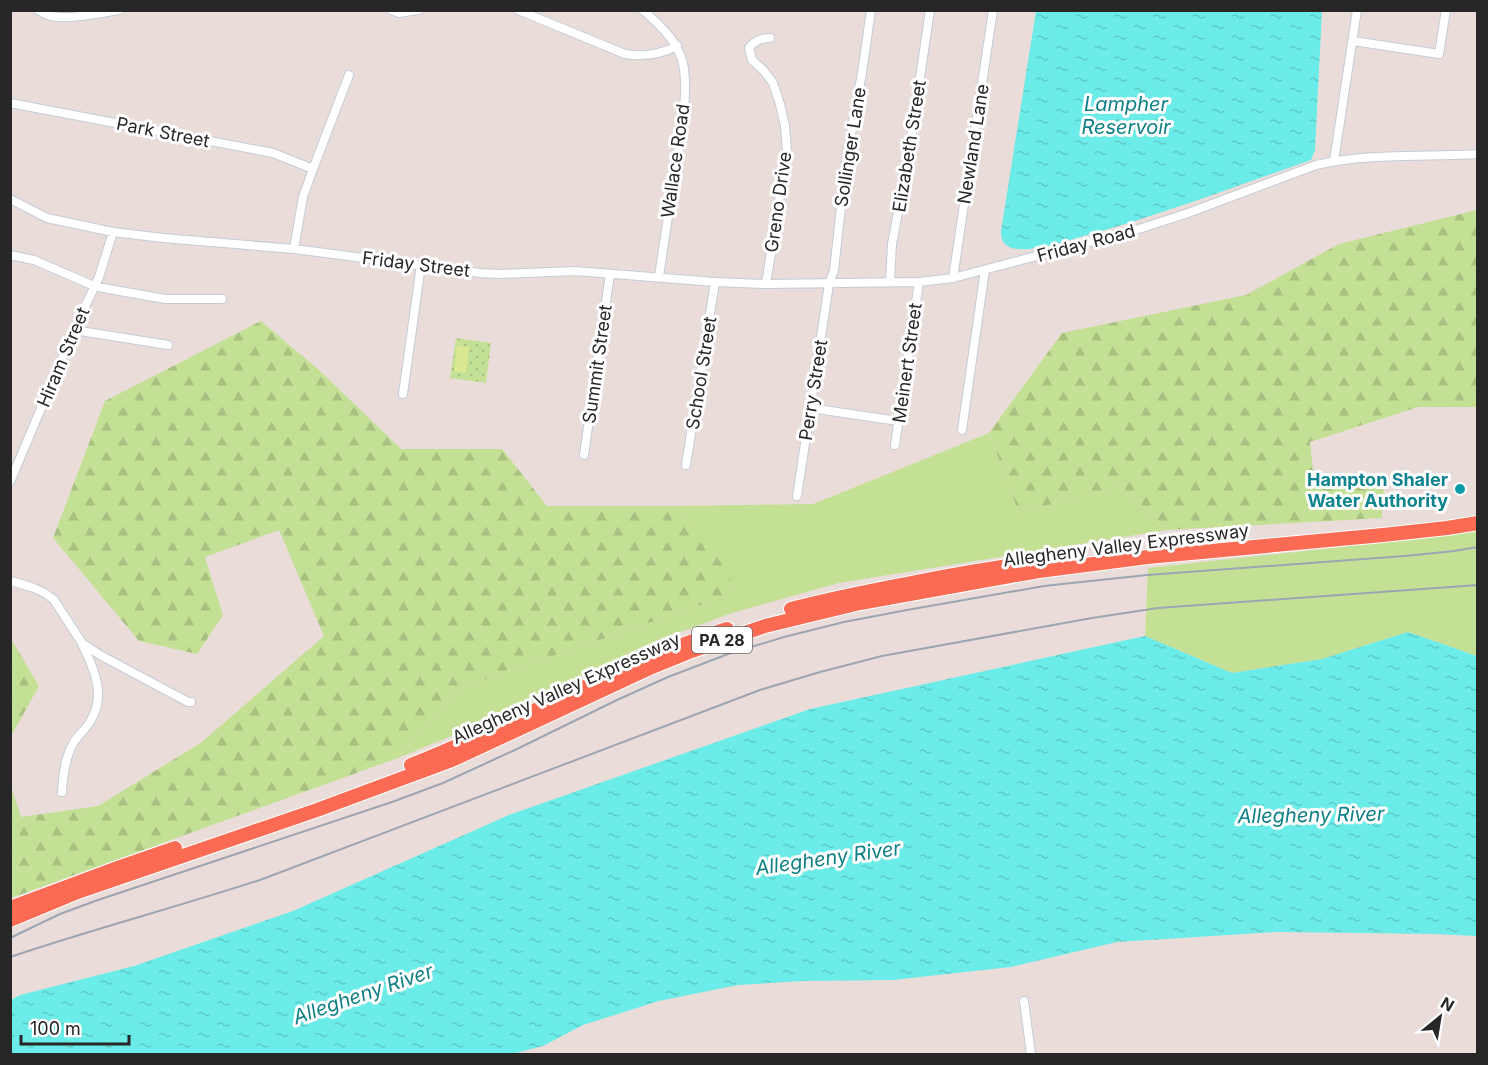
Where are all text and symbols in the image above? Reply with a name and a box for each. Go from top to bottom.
street label: Elizabeth Street [888,78,930,214]
street label: Newland Lane [953,83,993,205]
street label: Sollinger Lane [830,86,870,208]
water label: Lampher Reservoir [1081,92,1171,139]
street label: Wallace Road [657,103,693,219]
street label: Park Street [115,113,211,151]
street label: Greno Drive [761,150,795,254]
street label: Friday Road [1035,220,1137,266]
street label: Friday Street [361,247,471,281]
street label: Meinert Street [888,301,926,424]
street label: Summit Street [578,303,616,425]
street label: Hiram Street [33,304,93,410]
street label: School Street [682,315,720,431]
street label: Perry Street [795,338,831,442]
place label: Hampton Shaler Water Authority [1307,469,1448,511]
marker: Hampton Shaler Water Authority [1453,482,1467,496]
street label: Allegheny Valley Expressway [1002,520,1250,570]
road number: PA 28 [692,627,752,653]
street label: Allegheny Valley Expressway [449,628,683,748]
water label: Allegheny River [1236,802,1385,828]
water label: Allegheny River [753,836,903,880]
water label: Allegheny River [289,959,437,1030]
north arrow [1410,987,1470,1047]
text: N [1437,992,1458,1016]
scale bar [21,1008,129,1046]
text: 100 m [30,1018,81,1039]

